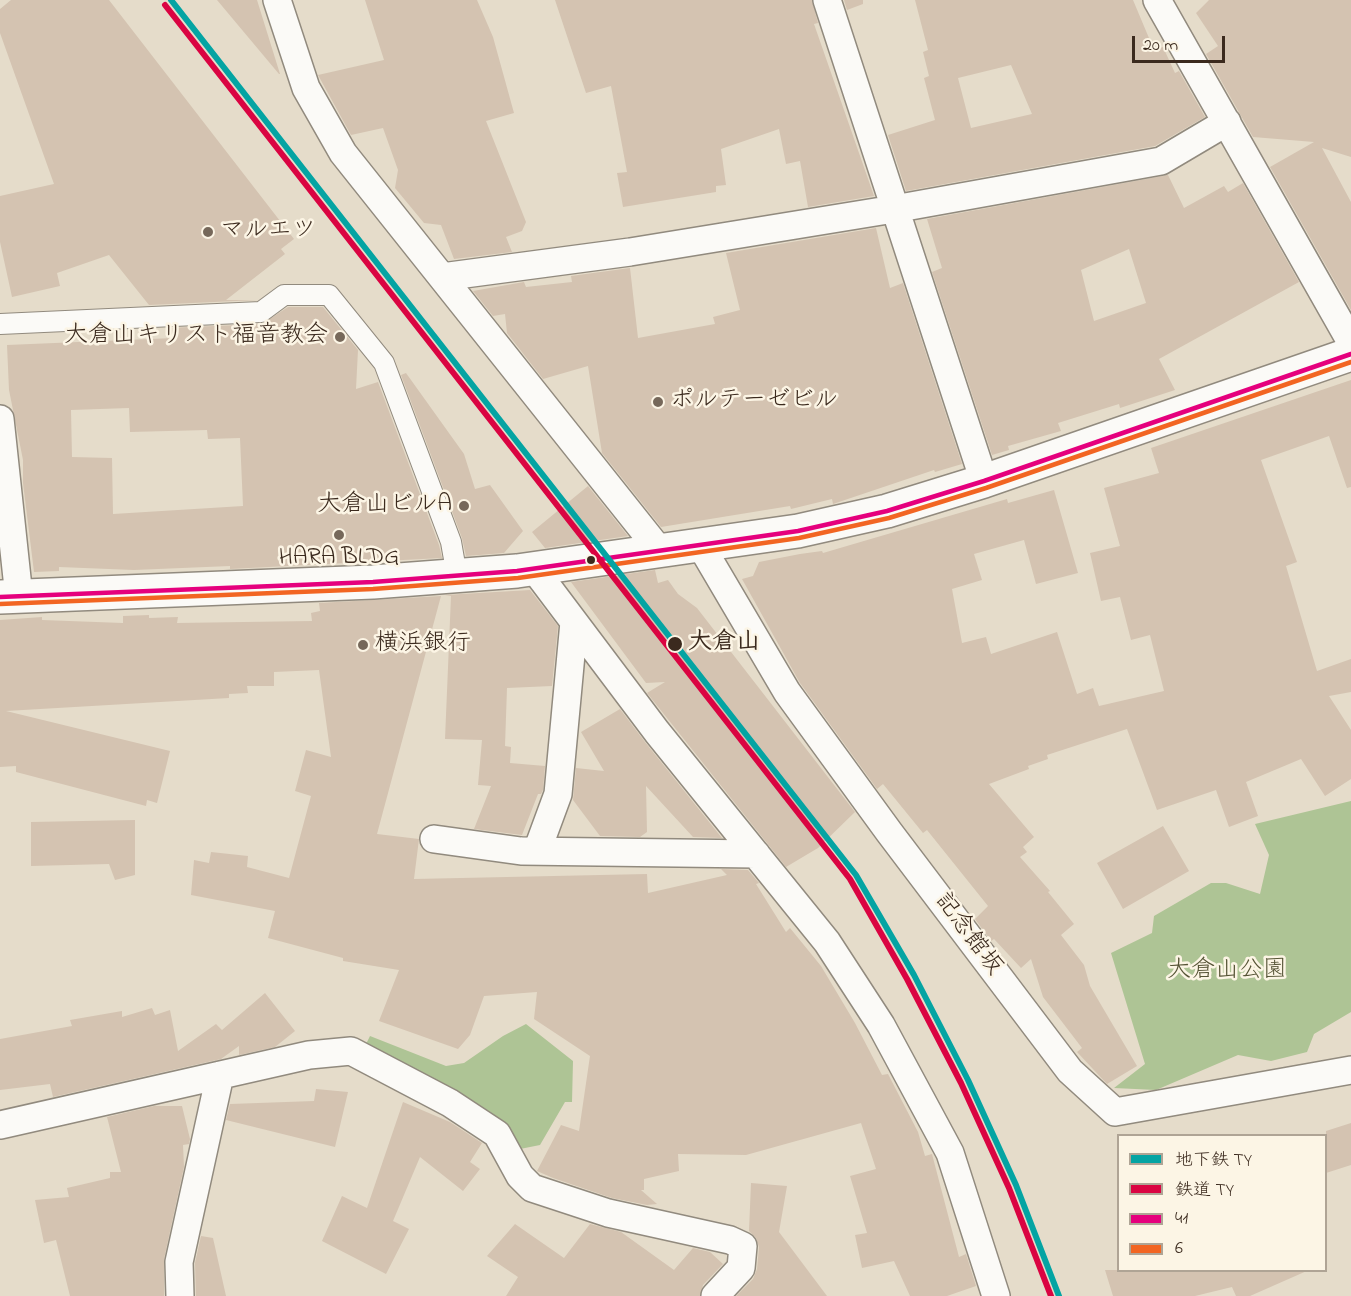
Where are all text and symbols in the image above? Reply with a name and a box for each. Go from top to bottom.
scale bar [1135,24,1228,62]
text: 20 m [1143,33,1178,59]
place label: マルエツ [220,218,316,246]
marker: マルエツ [201,225,215,239]
place label: 大倉山キリスト福音教会 [64,323,328,351]
marker: 大倉山キリスト福音教会 [333,330,347,344]
place label: ポルテーゼビル [670,388,838,416]
marker: ポルテーゼビル [651,395,665,409]
place label: 大倉山ビルA [317,492,452,520]
marker: 大倉山ビルA [457,499,471,513]
marker: HARA BLDG [332,528,346,542]
place label: HARA BLDG [279,545,399,573]
unlabelled marker [585,554,597,566]
place label: 大倉山 [688,630,760,658]
place label: 横浜銀行 [375,631,471,659]
marker: 大倉山 [666,635,684,653]
marker: 横浜銀行 [356,638,370,652]
street label: 記念館坂 [927,888,1007,982]
park label: 大倉山公園 [1167,958,1287,986]
legend [1117,1134,1327,1272]
text: 地下鉄 TY [1175,1148,1252,1174]
text: 鉄道 TY [1175,1178,1234,1204]
text: 41 [1175,1206,1188,1232]
text: 6 [1175,1236,1183,1262]

